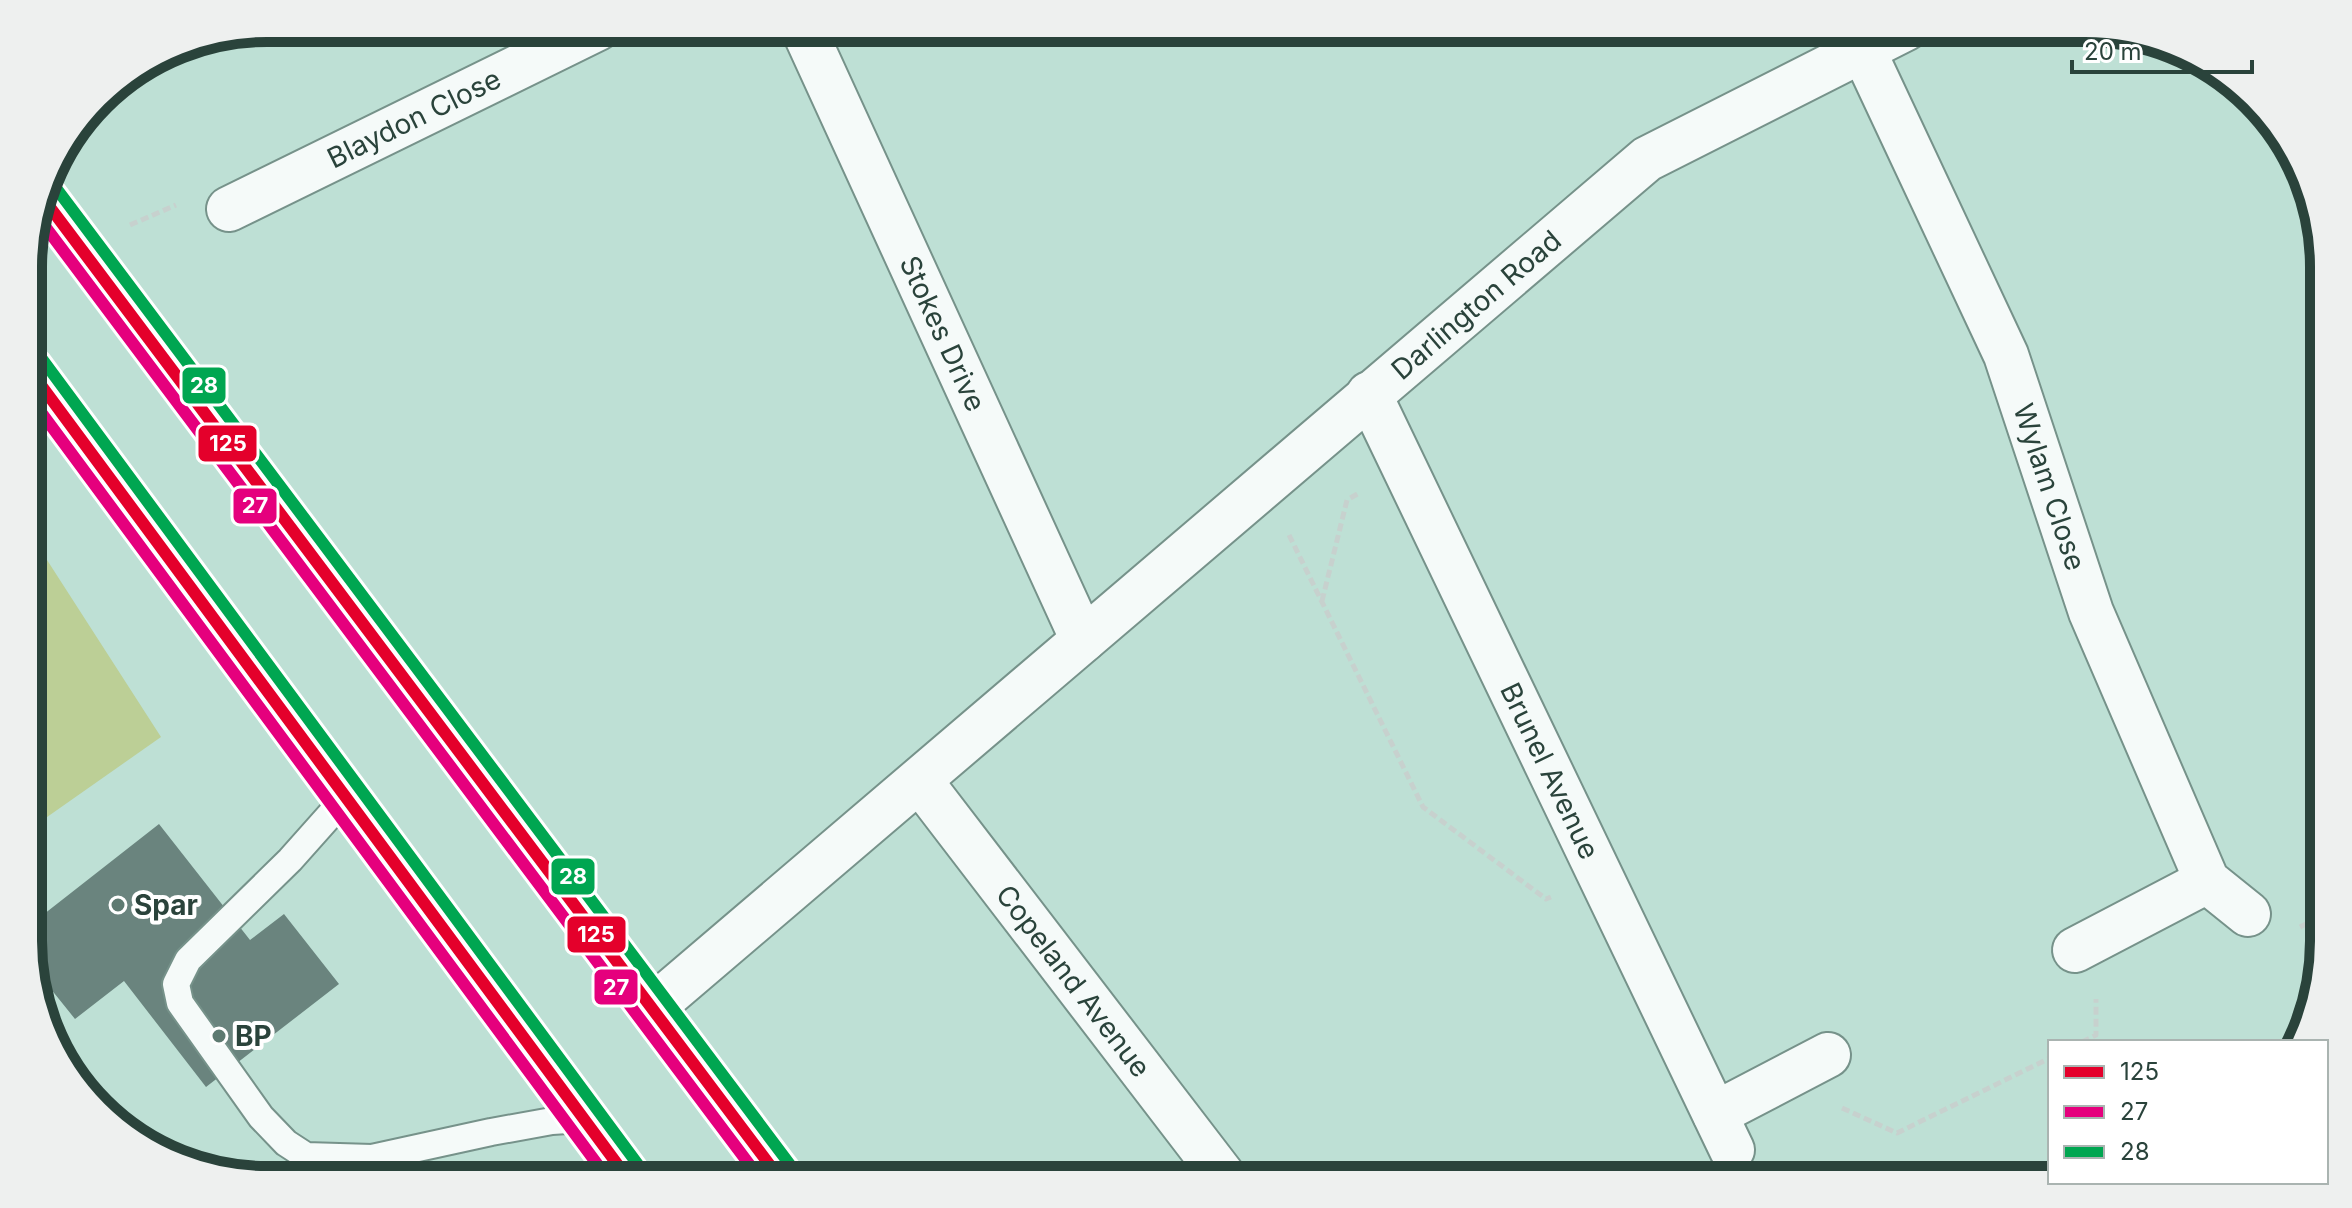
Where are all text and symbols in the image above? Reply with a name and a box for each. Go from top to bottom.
scale bar [2072,24,2252,74]
text: 20 m [2084,37,2142,66]
street label: Blaydon Close [322,61,506,175]
street label: Darlington Road [1385,223,1568,386]
street label: Stokes Drive [893,251,993,417]
line badge: 28 [181,366,227,405]
text: 28 [190,372,218,398]
street label: Wylam Close [2006,399,2093,575]
line badge: 125 [197,424,258,463]
text: 125 [209,430,247,456]
line badge: 27 [232,487,278,525]
text: 27 [242,492,268,518]
street label: Brunel Avenue [1493,677,1607,864]
line badge: 28 [550,857,596,896]
text: 28 [559,863,587,889]
street label: Copeland Avenue [989,878,1158,1084]
place label: Spar [134,888,198,922]
marker: Spar [109,896,127,914]
line badge: 125 [566,915,627,954]
text: 125 [577,921,615,947]
line badge: 27 [593,968,639,1006]
text: 27 [603,974,629,1000]
place label: BP [235,1019,272,1053]
marker: BP [210,1027,228,1045]
legend [2048,1040,2328,1184]
text: 125 [2120,1057,2159,1086]
text: 27 [2120,1097,2148,1126]
text: 28 [2120,1137,2149,1166]

